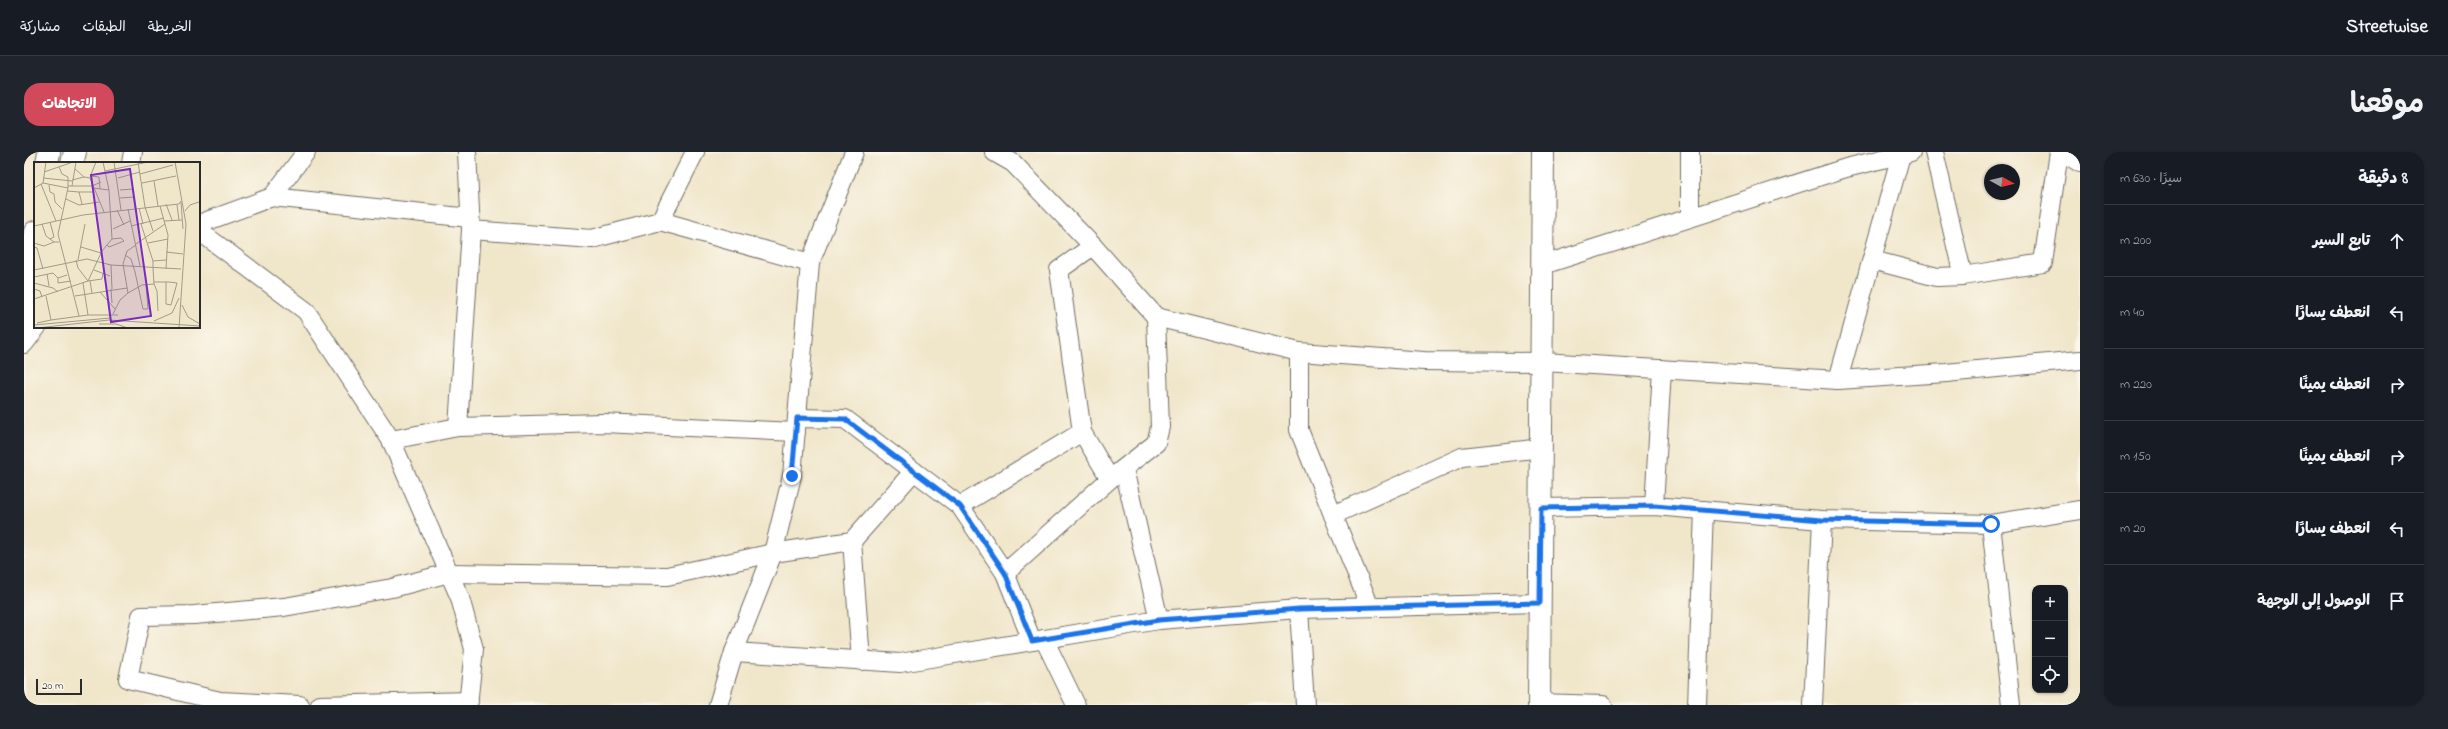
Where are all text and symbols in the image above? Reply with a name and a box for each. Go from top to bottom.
text: Streetwise [2346,14,2428,41]
text: مشاركة [20,17,60,38]
text: الطبقات [82,17,126,38]
text: الخريطة [148,17,191,38]
button: الاتجاهات [24,83,114,126]
text: موقعنا [2350,85,2424,126]
inset map [34,162,200,328]
north arrow [1984,164,2020,200]
text: 8 دقيقة [2358,166,2408,191]
text: سيرًا · 630 m [2120,169,2182,188]
text: تابع السير [2313,230,2370,252]
icon: ahead [2386,230,2408,252]
text: 200 m [2120,231,2151,250]
text: انعطف يسارًا [2295,302,2370,324]
icon: left [2386,302,2408,324]
text: 40 m [2120,303,2144,322]
text: انعطف يمينًا [2299,374,2370,396]
icon: right [2386,374,2408,396]
text: 220 m [2120,375,2152,394]
text: انعطف يمينًا [2299,446,2370,468]
icon: right [2386,446,2408,468]
text: 150 m [2120,447,2151,466]
route end [783,467,801,485]
route start [1982,515,2000,533]
text: انعطف يسارًا [2295,518,2370,540]
icon: left [2386,518,2408,540]
text: 20 m [2120,519,2145,538]
map controls [2032,585,2068,693]
button: + [2032,585,2068,621]
text: الوصول إلى الوجهة [2257,590,2370,612]
icon: arrive [2386,590,2408,612]
button: − [2032,621,2068,657]
button: locate [2032,657,2068,693]
scale bar [36,677,82,696]
text: 20 m [42,678,64,694]

